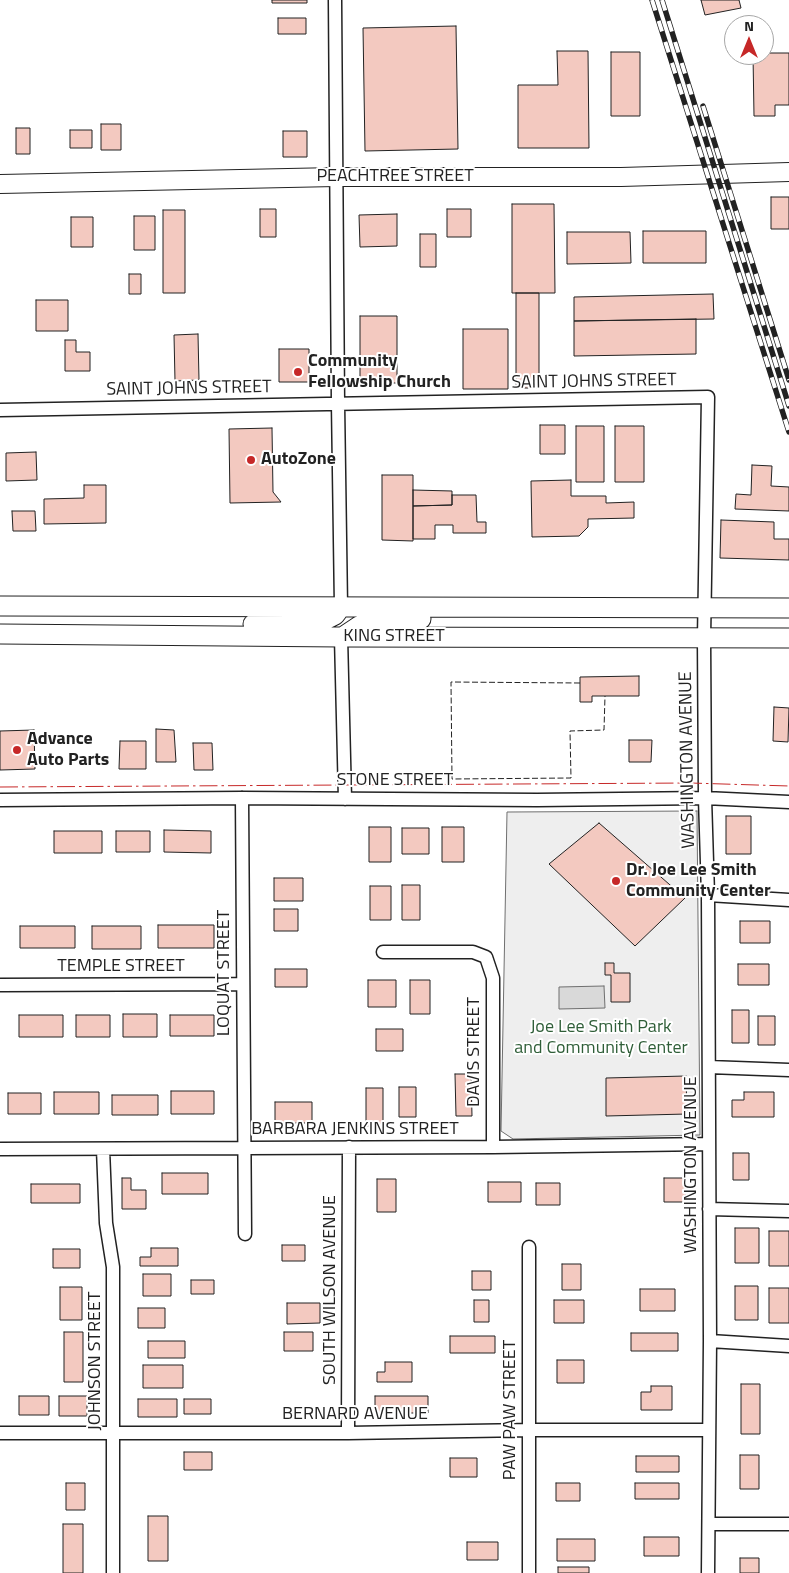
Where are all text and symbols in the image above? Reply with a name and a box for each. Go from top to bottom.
north arrow [724,15,774,65]
text: N [744,15,754,36]
street label: PEACHTREE STREET [316,166,474,188]
place label: Community Fellowship Church [308,351,451,394]
marker: Community Fellowship Church [292,366,304,378]
street label: SAINT JOHNS STREET [511,370,677,394]
street label: SAINT JOHNS STREET [106,377,272,401]
place label: AutoZone [261,449,336,471]
marker: AutoZone [245,454,257,466]
street label: KING STREET [343,626,445,648]
street label: WASHINGTON AVENUE [676,671,700,849]
place label: Advance Auto Parts [27,729,109,772]
marker: Advance Auto Parts [11,744,23,756]
street label: STONE STREET [337,770,453,792]
place label: Dr. Joe Lee Smith Community Center [626,860,771,902]
marker: Dr. Joe Lee Smith Community Center [610,875,622,887]
street label: LOQUAT STREET [214,910,236,1036]
street label: TEMPLE STREET [57,956,185,978]
street label: DAVIS STREET [464,997,486,1107]
park label: Joe Lee Smith Park and Community Center [514,1017,688,1060]
street label: WASHINGTON AVENUE [681,1076,703,1254]
street label: BARBARA JENKINS STREET [251,1119,459,1141]
street label: SOUTH WILSON AVENUE [320,1195,342,1385]
street label: JOHNSON STREET [85,1292,107,1430]
street label: PAW PAW STREET [500,1340,522,1480]
street label: BERNARD AVENUE [282,1404,428,1426]

